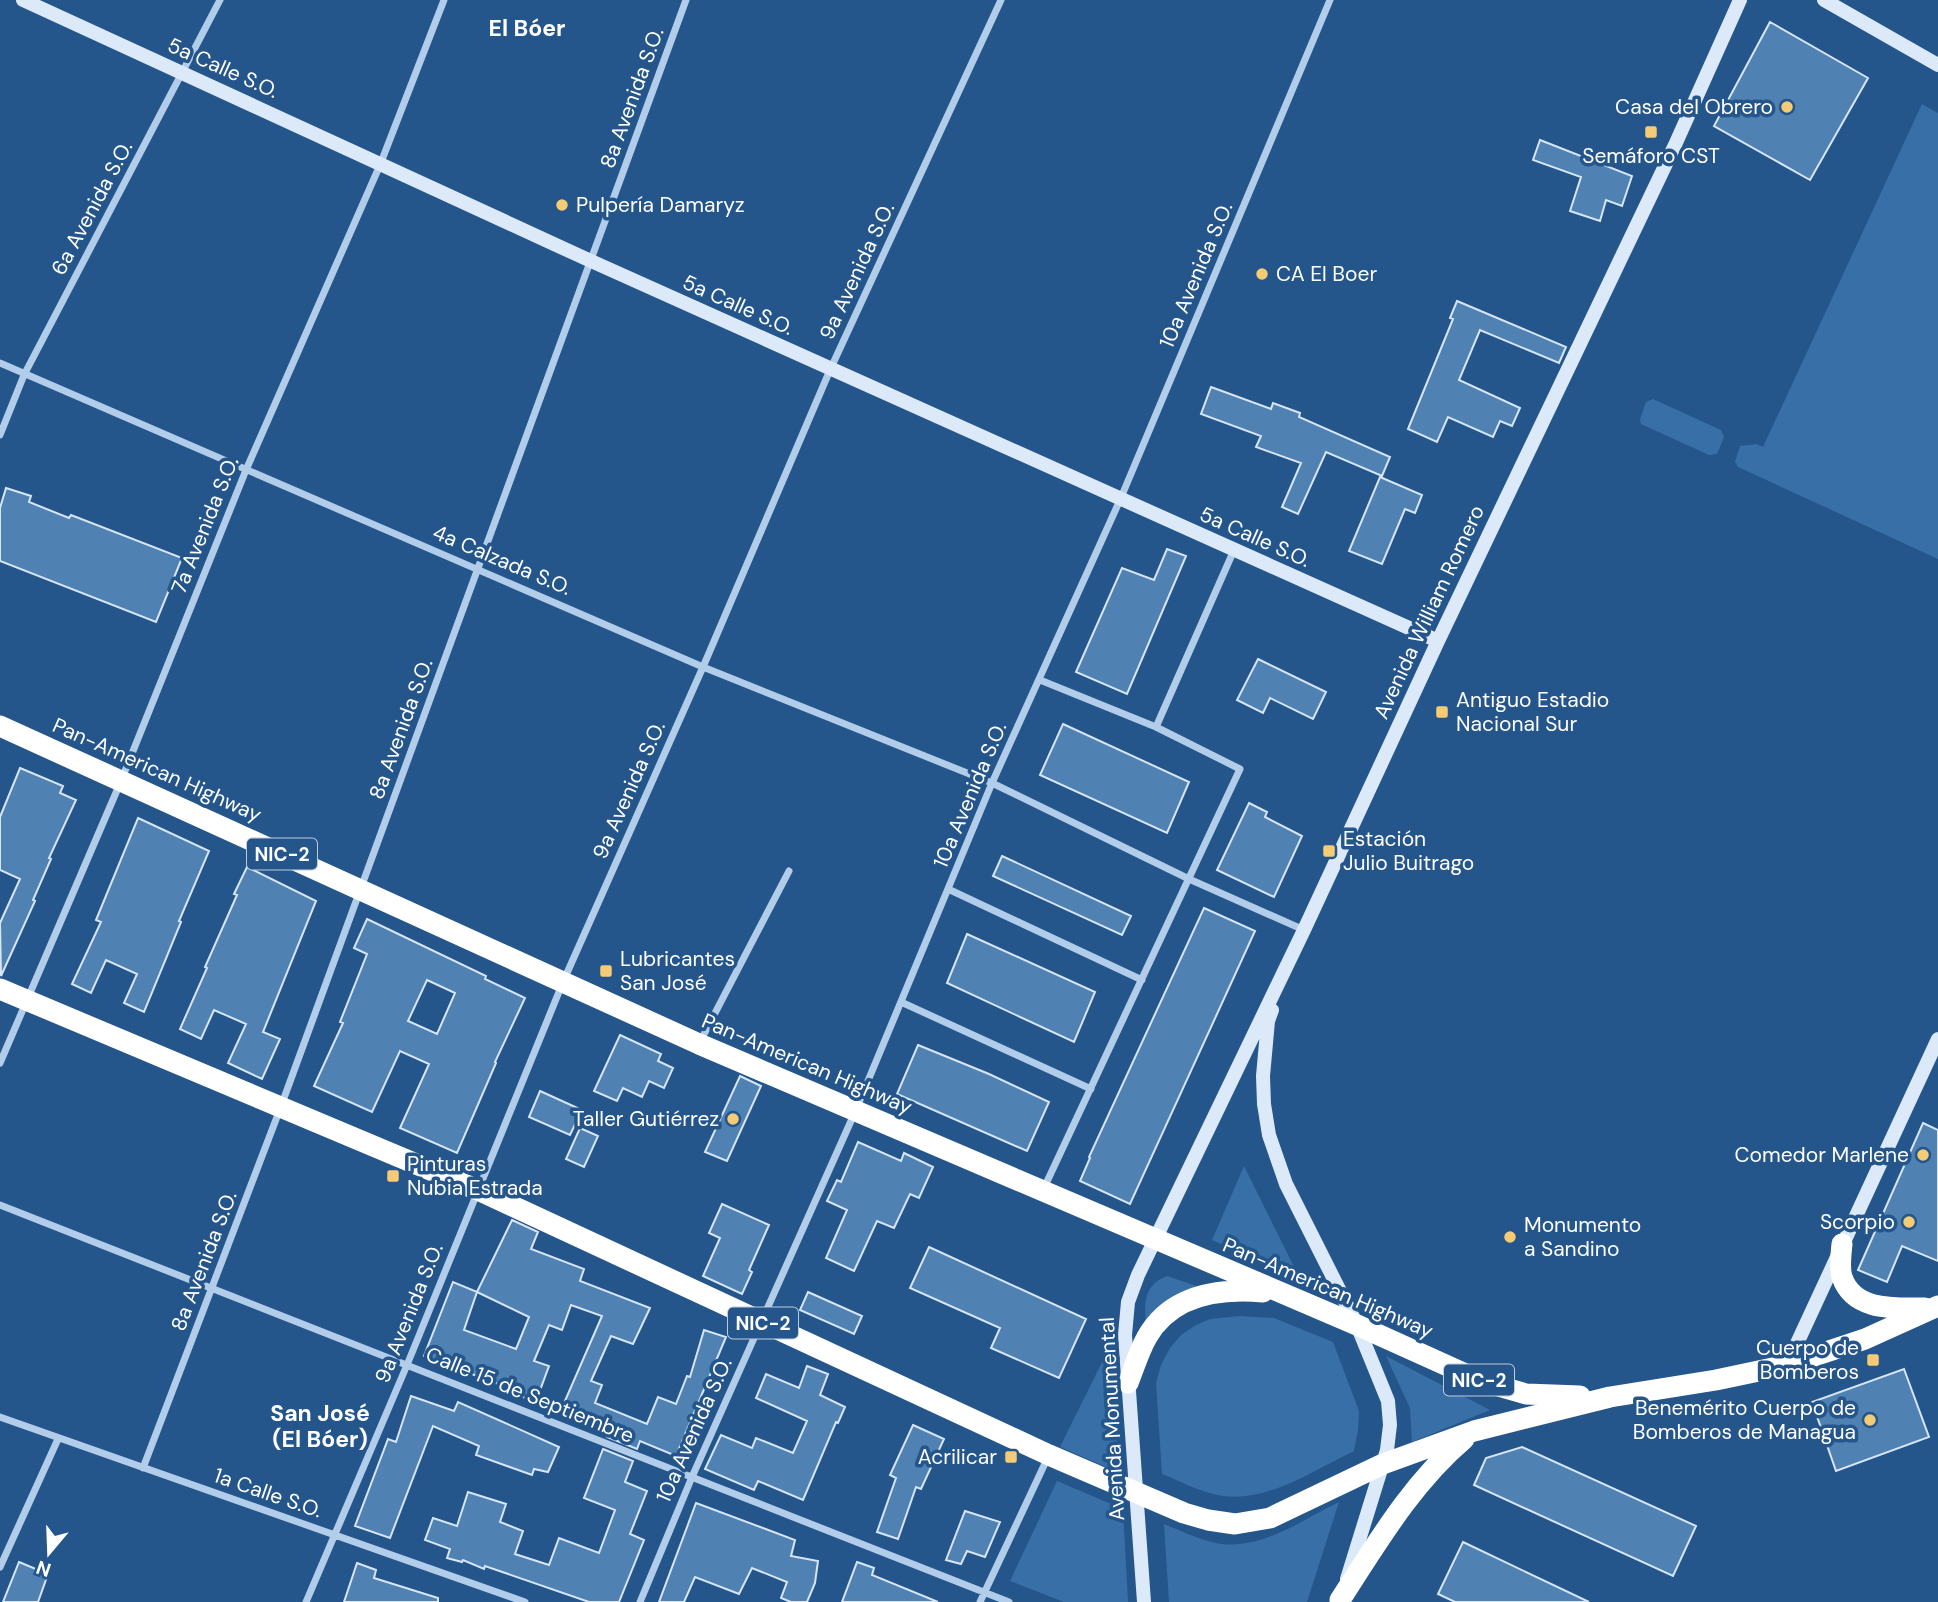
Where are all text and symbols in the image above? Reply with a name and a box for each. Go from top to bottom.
district label: El Bóer [489,13,565,43]
street label: 8a Avenida S.O. [594,24,670,172]
street label: 5a Calle S.O. [163,31,283,105]
place label: Casa del Obrero [1615,93,1773,121]
marker: Casa del Obrero [1779,99,1795,115]
marker: Semáforo CST [1643,124,1659,140]
street label: 6a Avenida S.O. [45,136,139,280]
place label: Semáforo CST [1582,142,1720,170]
place label: Pulpería Damaryz [576,191,745,219]
marker: Pulpería Damaryz [554,197,570,213]
street label: 9a Avenida S.O. [813,198,901,344]
street label: 10a Avenida S.O. [1153,198,1239,352]
place label: CA El Boer [1276,260,1377,288]
marker: CA El Boer [1254,266,1270,282]
street label: 5a Calle S.O. [678,268,798,342]
street label: 7a Avenida S.O. [165,452,245,598]
street label: 5a Calle S.O. [1195,500,1315,574]
street label: Avenida William Romero [1367,501,1491,723]
street label: 4a Calzada S.O. [429,518,575,602]
street label: 8a Avenida S.O. [363,655,439,803]
place label: Antiguo Estadio Nacional Sur [1456,686,1609,738]
marker: Antiguo Estadio Nacional Sur [1434,704,1450,720]
street label: Pan-American Highway [48,711,266,829]
street label: 9a Avenida S.O. [586,717,672,863]
street label: 10a Avenida S.O. [927,718,1013,872]
place label: Estación Julio Buitrago [1343,825,1474,877]
road number: NIC-2 [247,838,317,870]
marker: Estación Julio Buitrago [1321,843,1337,859]
place label: Lubricantes San José [620,945,735,997]
marker: Lubricantes San José [598,963,614,979]
street label: Pan-American Highway [698,1007,917,1121]
place label: Taller Gutiérrez [573,1105,719,1133]
marker: Taller Gutiérrez [725,1111,741,1127]
place label: Comedor Marlene [1734,1141,1909,1169]
marker: Comedor Marlene [1915,1147,1931,1163]
place label: Pinturas Nubia Estrada [407,1150,543,1202]
marker: Pinturas Nubia Estrada [385,1168,401,1184]
street label: 8a Avenida S.O. [164,1187,244,1335]
place label: Scorpio [1820,1208,1895,1236]
place label: Monumento a Sandino [1524,1211,1641,1263]
marker: Scorpio [1901,1214,1917,1230]
marker: Monumento a Sandino [1502,1229,1518,1245]
street label: Pan-American Highway [1219,1231,1438,1345]
street label: 9a Avenida S.O. [368,1239,450,1387]
road number: NIC-2 [728,1308,798,1338]
street label: Avenida Monumental [1093,1316,1131,1522]
place label: Cuerpo de Bomberos [1756,1334,1859,1386]
street label: Calle 15 de Septiembre [422,1340,638,1450]
marker: Cuerpo de Bomberos [1865,1352,1881,1368]
street label: 10a Avenida S.O. [649,1353,739,1507]
road number: NIC-2 [1444,1364,1514,1396]
place label: Benemérito Cuerpo de Bomberos de Managua [1633,1394,1856,1446]
district label: San José (El Bóer) [270,1398,370,1454]
marker: Benemérito Cuerpo de Bomberos de Managua [1862,1412,1878,1428]
place label: Acrilicar [918,1443,997,1471]
marker: Acrilicar [1003,1449,1019,1465]
street label: 1a Calle S.O. [210,1461,326,1525]
north arrow [14,1518,84,1588]
text: N [33,1555,54,1583]

